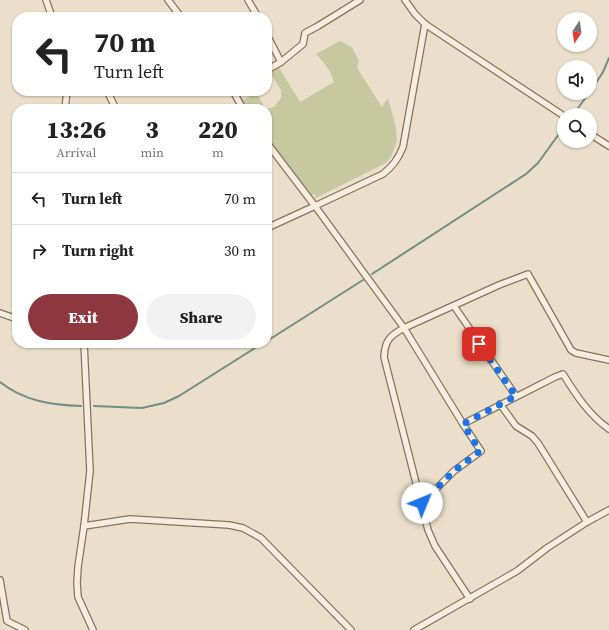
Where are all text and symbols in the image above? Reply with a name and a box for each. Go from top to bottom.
north arrow [557,12,597,52]
map controls [557,12,597,148]
text: 70 m [94,23,156,61]
icon: left [28,28,80,80]
text: Turn left [94,59,164,84]
button: sound [557,60,597,100]
button: search [557,108,597,148]
text: 13:26 [46,113,106,146]
text: 3 [146,113,159,146]
text: 220 [198,113,238,146]
text: Arrival [56,144,96,161]
text: min [140,144,164,161]
text: m [212,144,224,161]
icon: left [28,188,50,210]
text: Turn left [62,188,122,209]
text: 70 m [224,188,256,209]
icon: right [28,240,50,262]
text: Turn right [62,240,134,261]
text: 30 m [224,240,256,261]
button: Exit [28,294,138,340]
button: Share [146,294,256,340]
pin [462,327,496,361]
icon: arrive [468,333,490,355]
position arrow [401,482,443,524]

